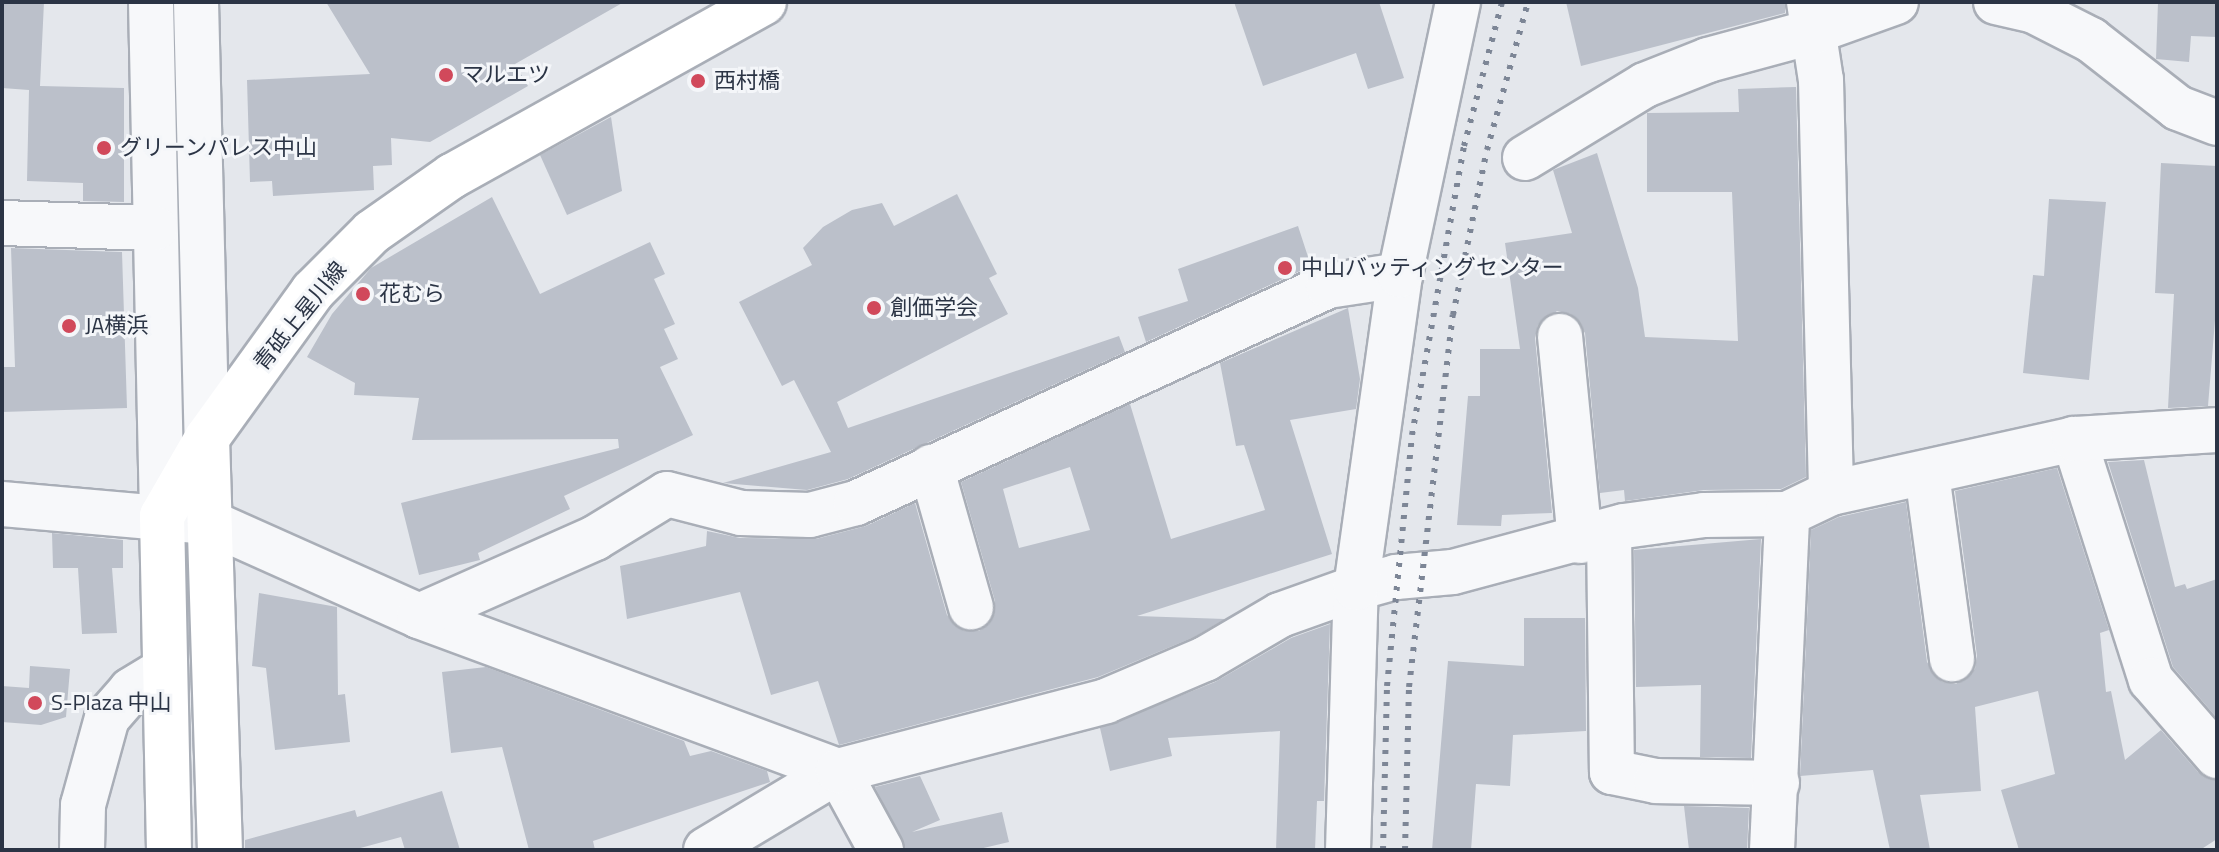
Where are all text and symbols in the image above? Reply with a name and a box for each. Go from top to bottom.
place label: マルエツ [462,62,550,88]
marker: マルエツ [437,66,455,84]
place label: 西村橋 [714,68,780,94]
marker: 西村橋 [689,72,707,90]
place label: グリーンパレス中山 [120,135,318,161]
marker: グリーンパレス中山 [95,139,113,157]
place label: 中山バッティングセンター [1301,255,1565,281]
street label: 青砥上星川線 [248,256,352,376]
marker: 中山バッティングセンター [1276,259,1294,277]
place label: 花むら [379,281,445,307]
marker: 花むら [354,285,372,303]
place label: 創価学会 [890,295,978,321]
marker: 創価学会 [865,299,883,317]
place label: JA横浜 [85,313,148,339]
marker: JA横浜 [60,317,78,335]
place label: S-Plaza 中山 [51,690,172,716]
marker: S-Plaza 中山 [26,694,44,712]

